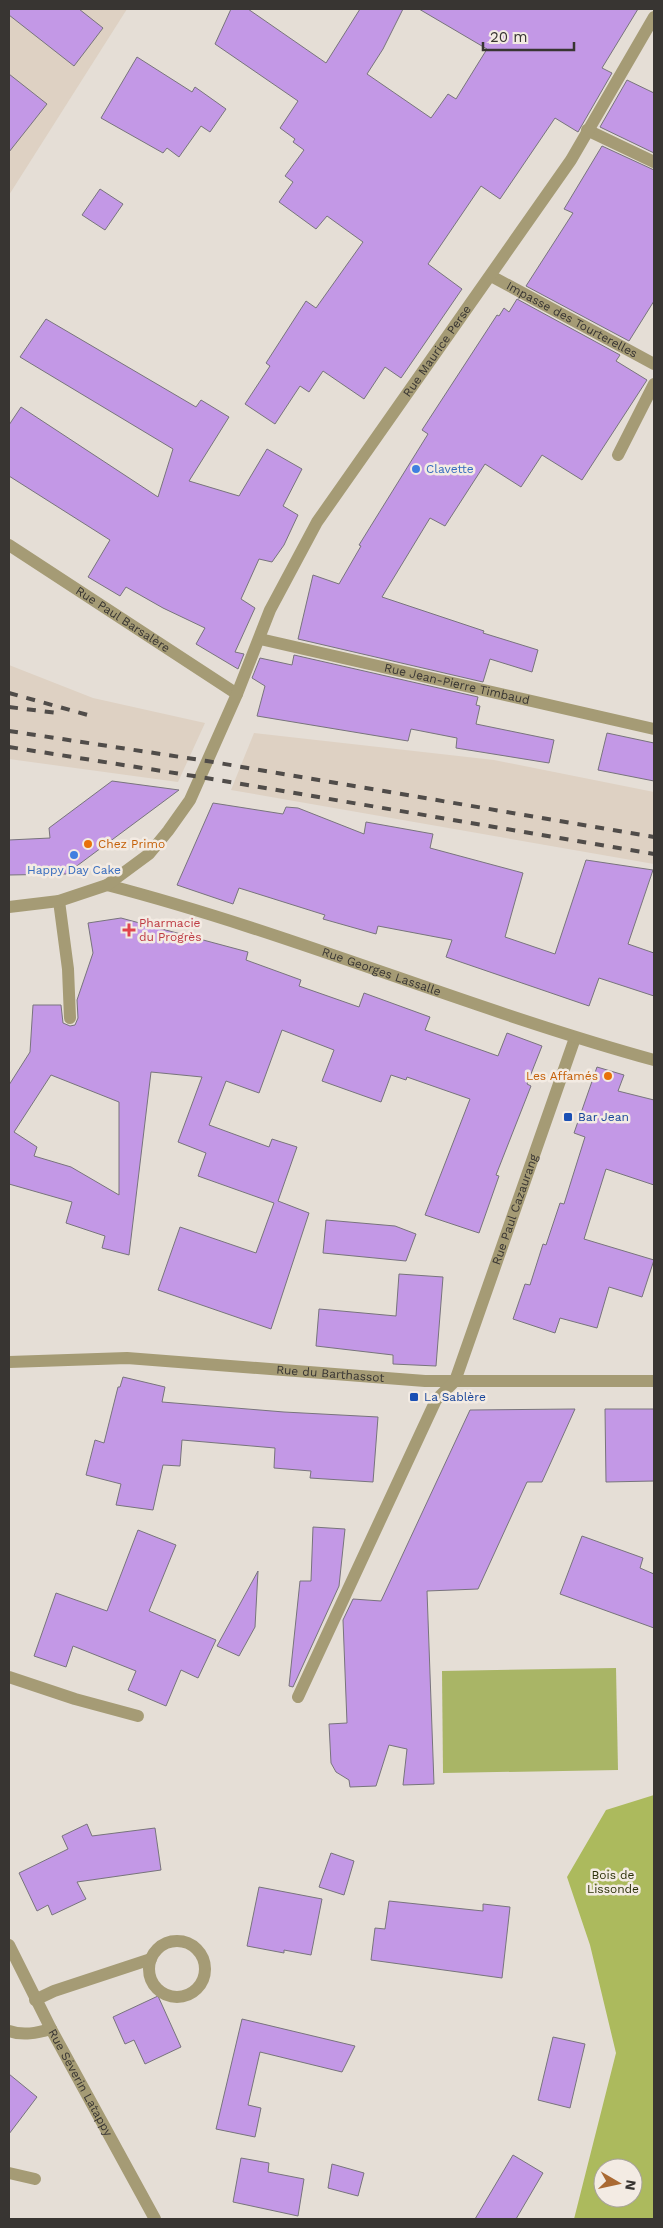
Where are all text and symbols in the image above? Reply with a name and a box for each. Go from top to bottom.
scale bar [483,20,574,52]
text: 20 m [490,28,528,46]
street label: Impasse des Tourterelles [504,279,640,361]
street label: Rue Maurice Perse [400,302,474,399]
place label: Clavette [426,462,474,476]
marker: Clavette [410,463,422,475]
street label: Rue Paul Barsalère [73,583,173,655]
street label: Rue Jean-Pierre Timbaud [383,661,531,707]
place label: Chez Primo [98,837,165,851]
marker: Chez Primo [82,838,94,850]
marker: Happy Day Cake [68,849,80,861]
place label: Happy Day Cake [27,863,121,877]
place label: Pharmacie du Progrès [139,916,202,944]
marker: Pharmacie du Progrès [123,924,135,936]
street label: Rue Georges Lassalle [320,945,443,999]
place label: Les Affamés [526,1069,598,1083]
marker: Les Affamés [602,1070,614,1082]
place label: Bar Jean [578,1110,629,1124]
marker: Bar Jean [562,1111,574,1123]
street label: Rue Paul Cazaurang [489,1152,541,1267]
street label: Rue du Barthassot [276,1363,385,1385]
place label: La Sablère [424,1390,486,1404]
marker: La Sablère [408,1391,420,1403]
park label: Bois de Lissonde [587,1868,639,1896]
street label: Rue Séverin Latappy [45,2026,116,2139]
north arrow [593,2158,643,2208]
text: N [622,2179,640,2191]

